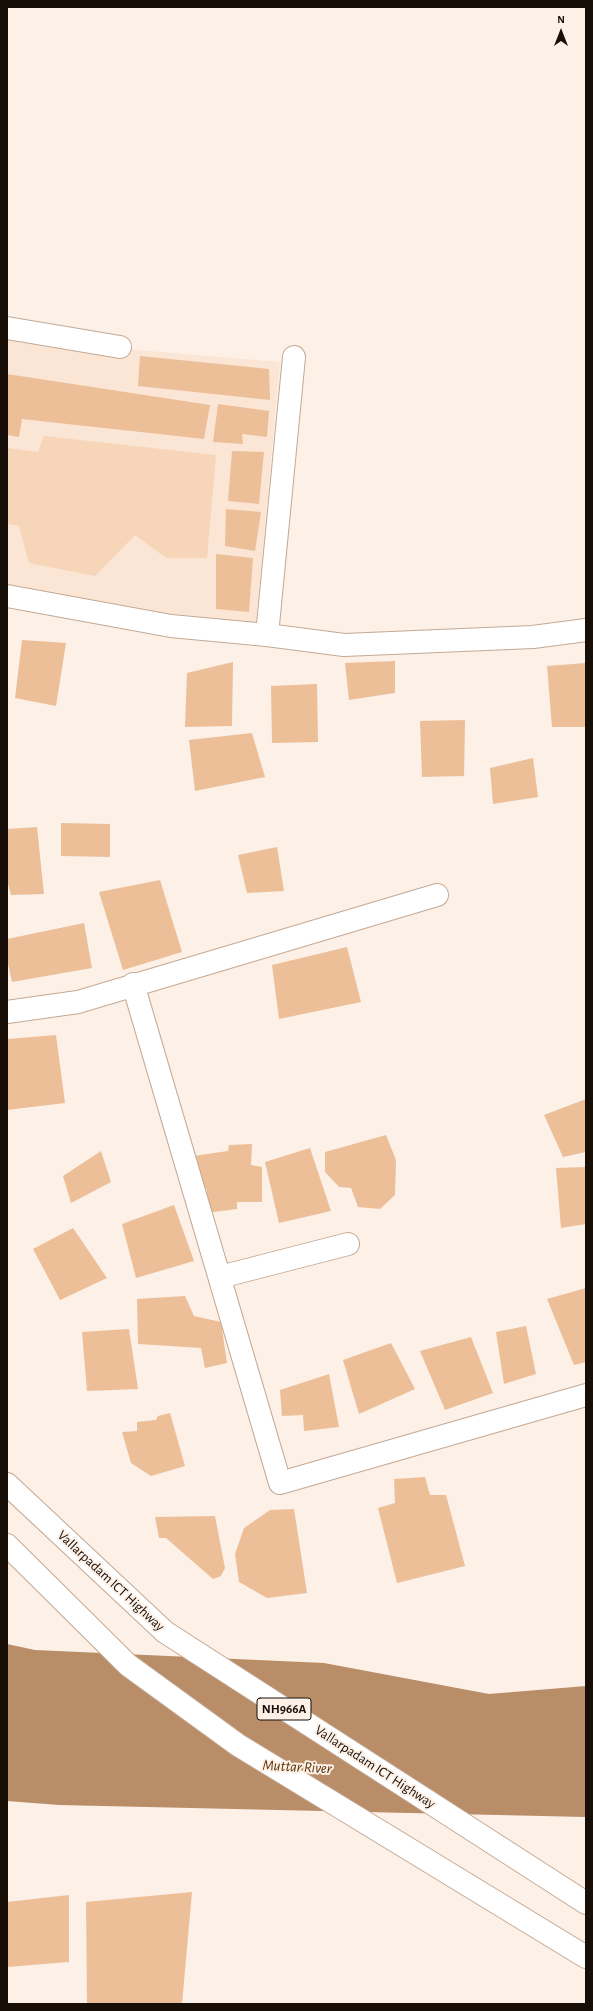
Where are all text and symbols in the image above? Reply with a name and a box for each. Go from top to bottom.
north arrow [541,12,581,52]
text: N [557,14,565,25]
street label: Vallarpadam ICT Highway [54,1527,168,1635]
road number: NH966A [257,1698,311,1720]
street label: Vallarpadam ICT Highway [312,1722,438,1812]
water label: Muttar River [262,1756,332,1778]

